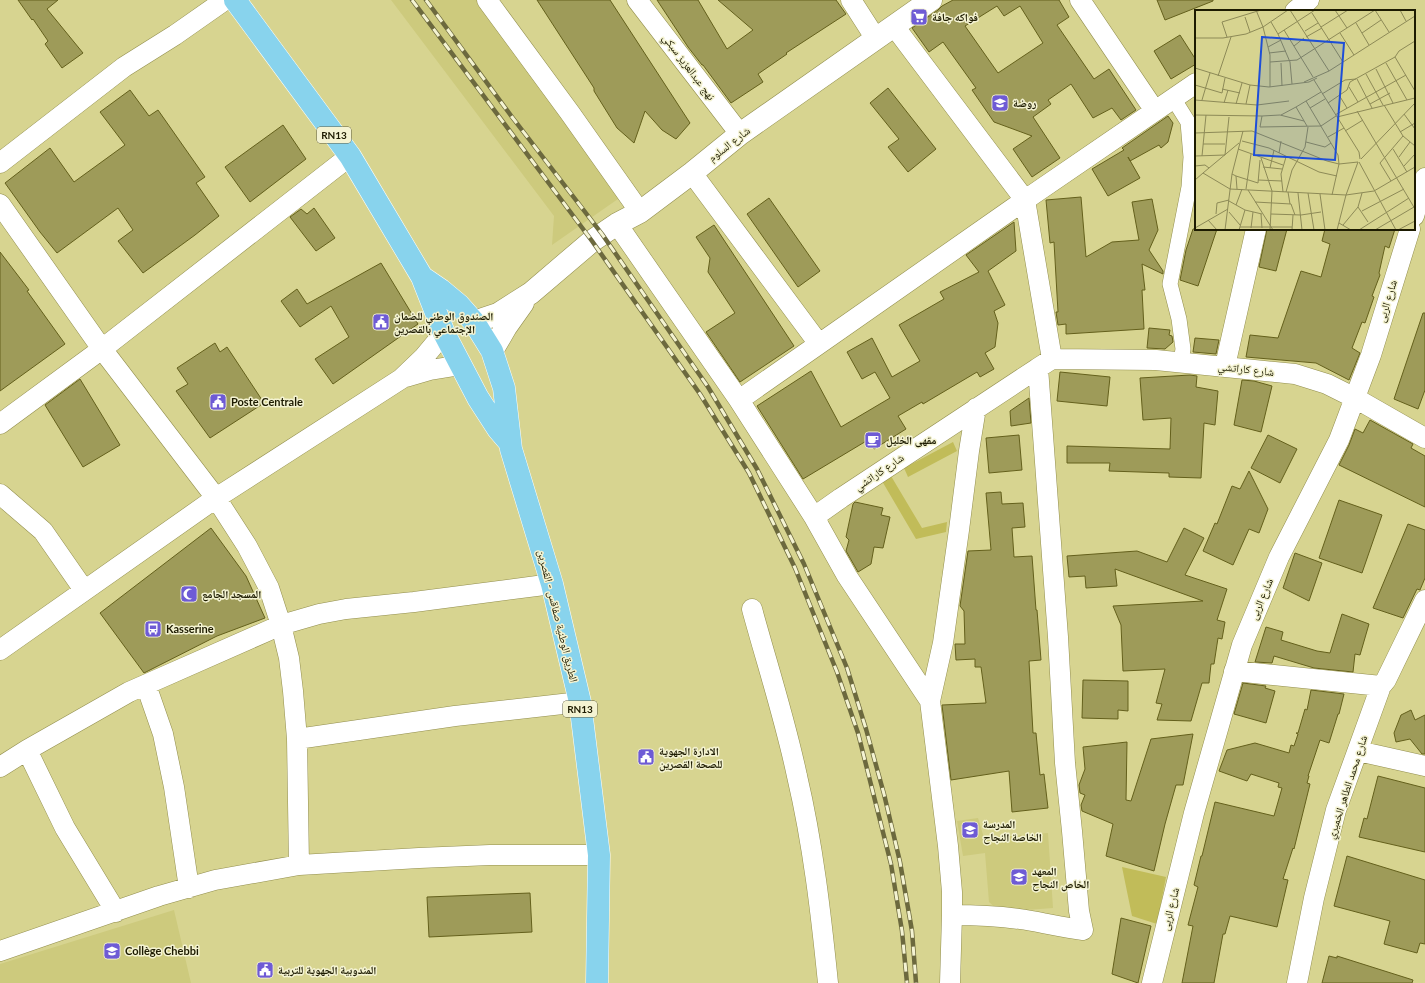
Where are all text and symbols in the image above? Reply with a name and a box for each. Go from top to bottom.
supermarket icon: فواكه جافة [909,7,929,27]
place label: فواكه جافة [932,10,978,24]
inset map [1195,10,1415,230]
street label: نهج عبدالعزيز سبكي [658,31,718,104]
school or university icon: روضة [990,93,1010,113]
place label: روضة [1013,96,1037,110]
street label: شارع السلوم [705,123,753,165]
road number: RN13 [317,127,351,143]
street label: شارع الربى [1374,278,1400,324]
place label: الصندوق الوطني للضمان الإجتماعي بالقصرين [394,309,493,338]
public building icon: الصندوق الوطني للضمان الإجتماعي بالقصرين [371,312,391,332]
street label: شارع كاراتشي [1217,359,1275,381]
public building icon: Poste Centrale [208,392,228,412]
place label: Poste Centrale [231,395,303,408]
cafe icon: مقهى الخليل [863,430,883,450]
place label: مقهى الخليل [886,433,937,448]
street label: شارع كاراتشي [852,450,907,495]
street label: الطريق الوطنية صفاقس - القصرين [535,548,581,684]
street label: شارع الربى [1246,576,1276,622]
mosque icon: المسجد الجامع [179,584,199,604]
place label: المسجد الجامع [202,587,261,602]
bus stop icon: Kasserine [143,619,163,639]
place label: Kasserine [166,622,214,635]
road number: RN13 [563,701,597,717]
street label: شارع محمد الطاهر الخميري [1324,733,1372,841]
place label: الادارة الجهوية للصحة القصرين [659,744,722,772]
public building icon: الادارة الجهوية للصحة القصرين [636,747,656,767]
place label: المدرسة الخاصة النجاح [983,817,1042,845]
school or university icon: المدرسة الخاصة النجاح [960,820,980,840]
place label: المعهد الخاص النجاح [1032,864,1089,892]
school or university icon: المعهد الخاص النجاح [1009,867,1029,887]
street label: شارع الربى [1158,886,1182,932]
school or university icon: Collège Chebbi [102,941,122,961]
place label: Collège Chebbi [125,944,199,957]
public building icon: المندوبية الجهوية للتربية [255,960,275,980]
place label: المندوبية الجهوية للتربية [278,963,376,977]

